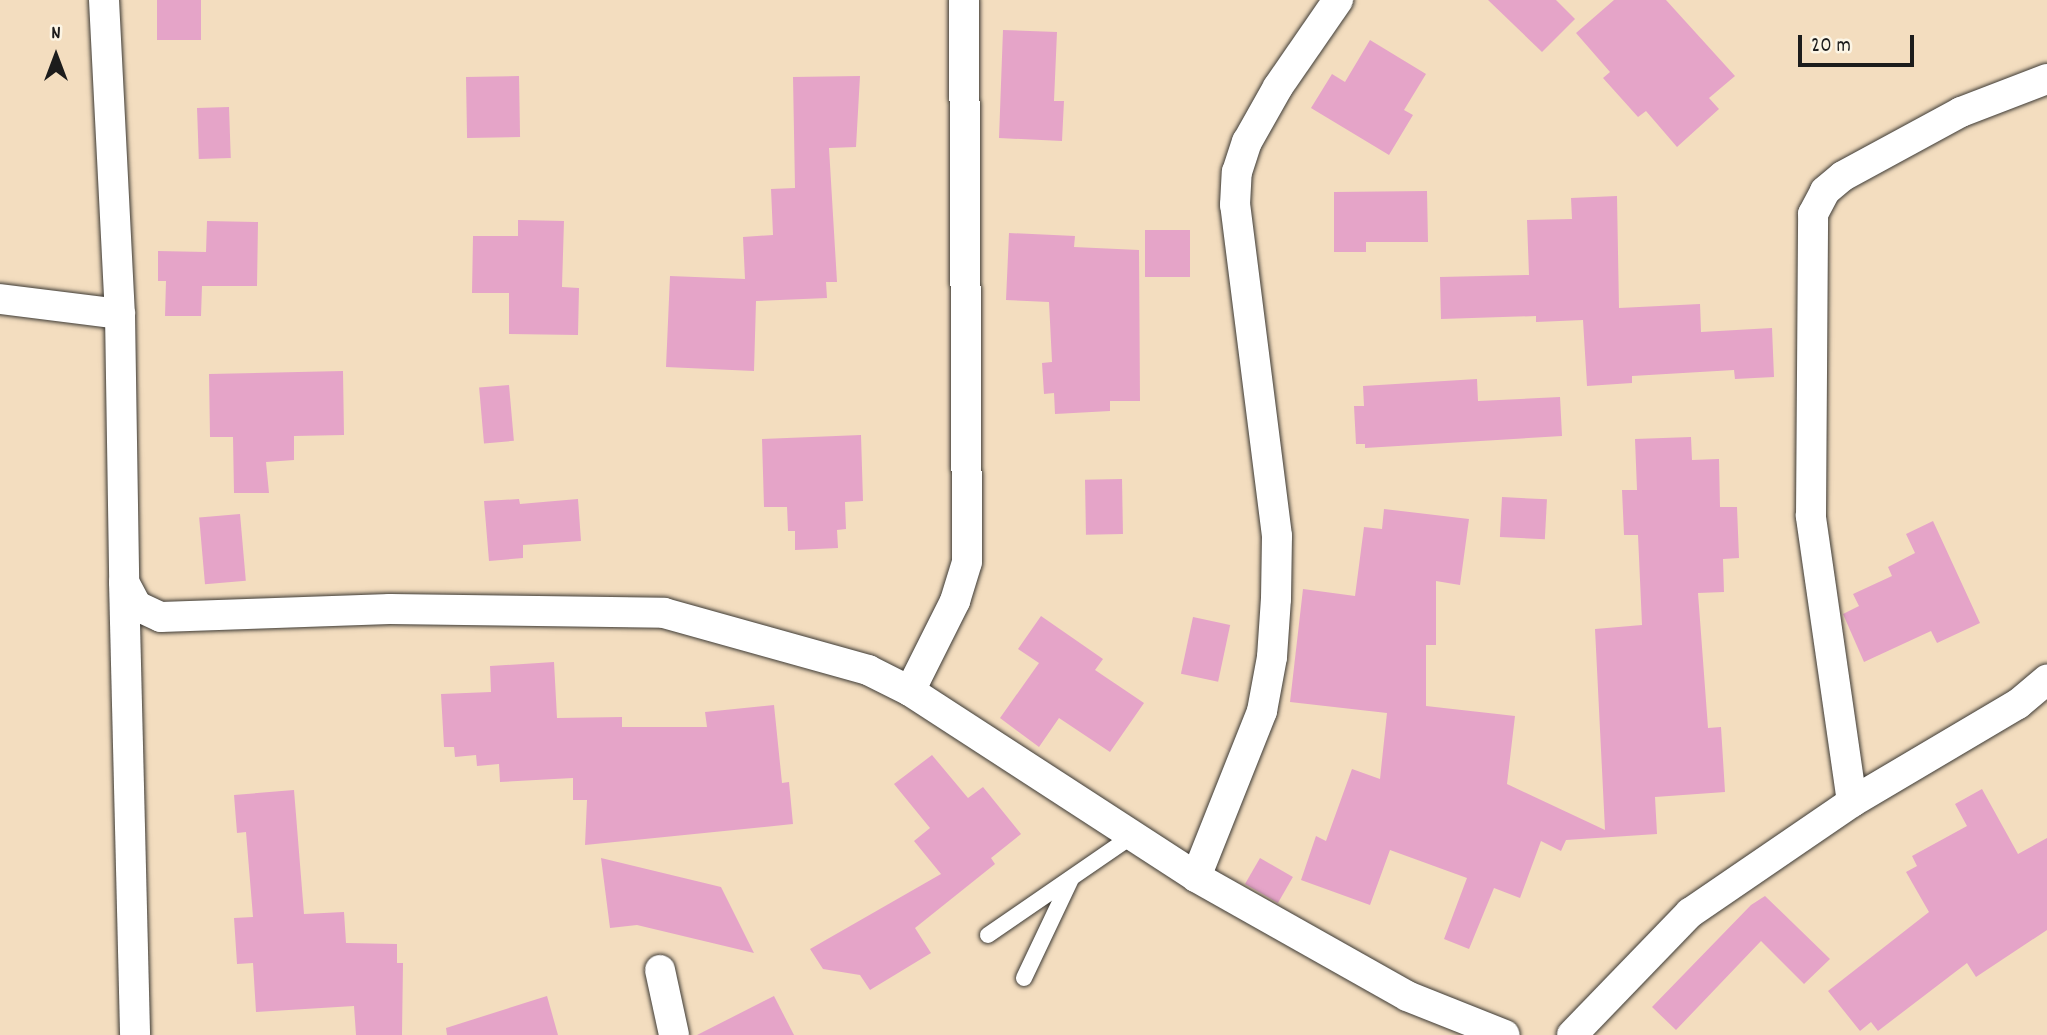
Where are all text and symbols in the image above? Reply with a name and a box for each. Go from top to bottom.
north arrow [21,21,91,91]
text: N [51,21,61,48]
scale bar [1802,21,1918,65]
text: 20 m [1811,32,1851,62]

